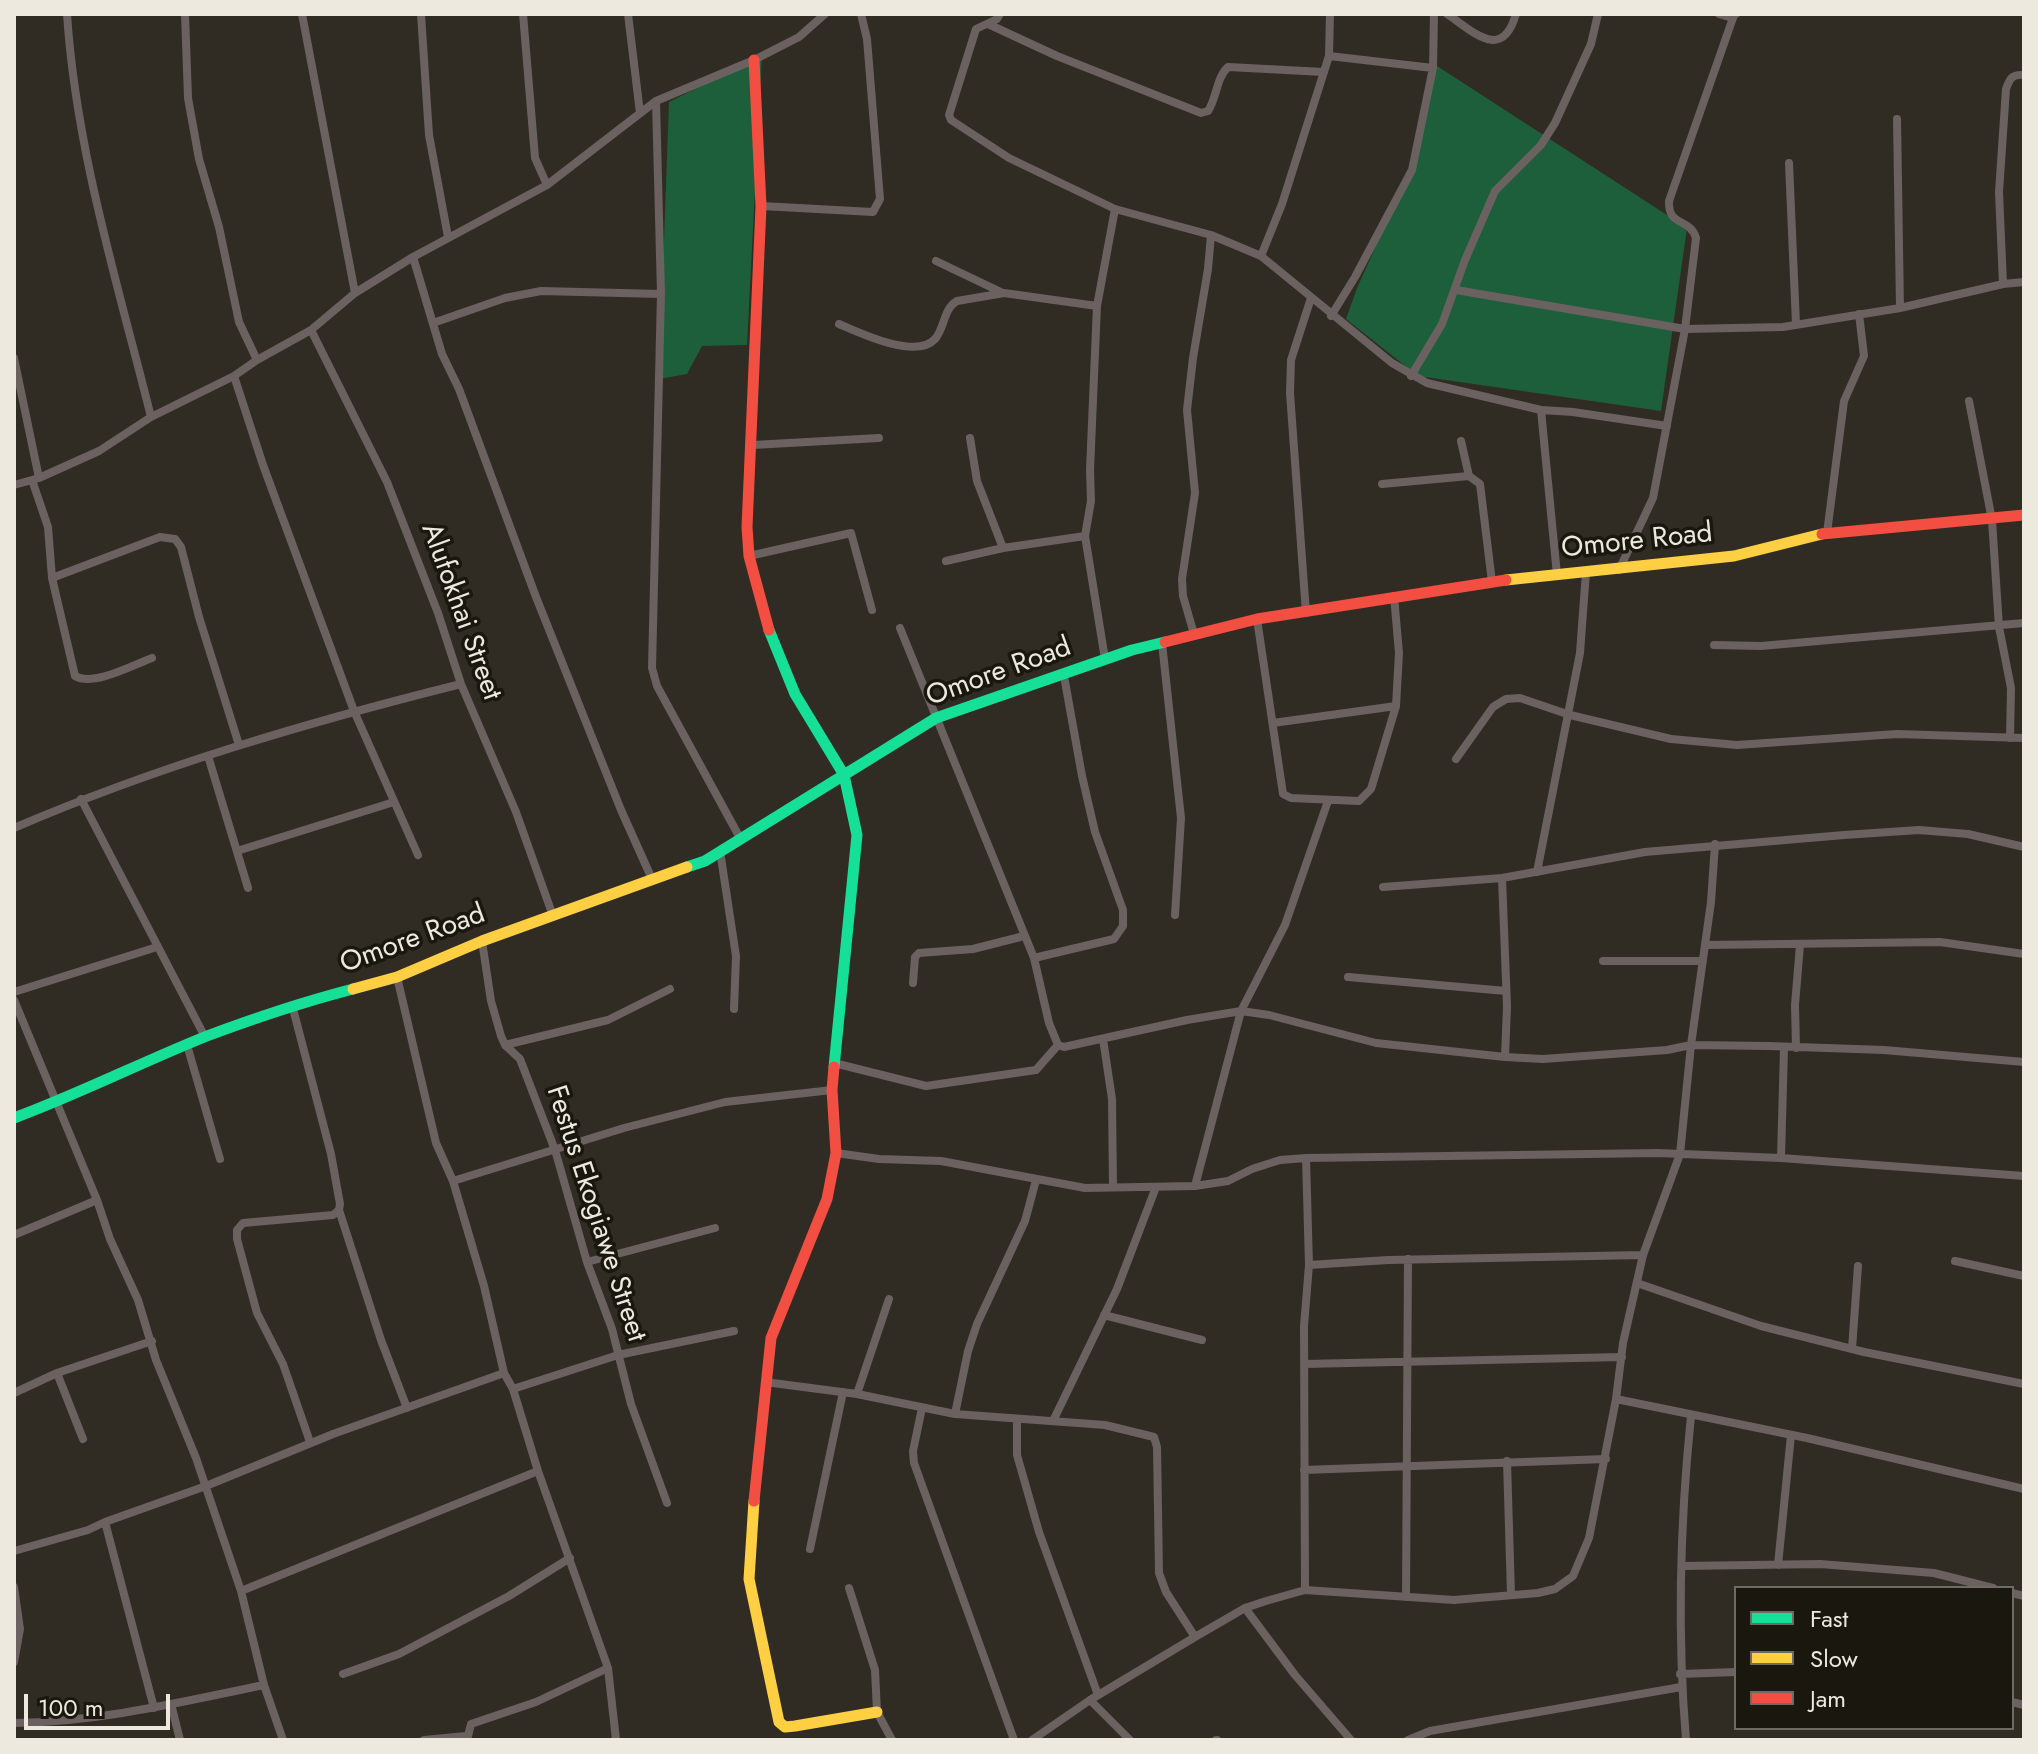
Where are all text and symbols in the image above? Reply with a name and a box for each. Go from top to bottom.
street label: Omore Road [1560,517,1714,567]
street label: Alufokhai Street [412,519,508,705]
street label: Omore Road [922,631,1076,715]
street label: Omore Road [336,898,490,982]
street label: Festus Ekogiawe Street [538,1082,652,1346]
legend [1734,1586,2014,1730]
text: Fast [1810,1601,1848,1636]
text: Slow [1810,1641,1858,1676]
scale bar [28,1678,174,1728]
text: Jam [1810,1681,1846,1716]
text: 100 m [38,1690,104,1725]

